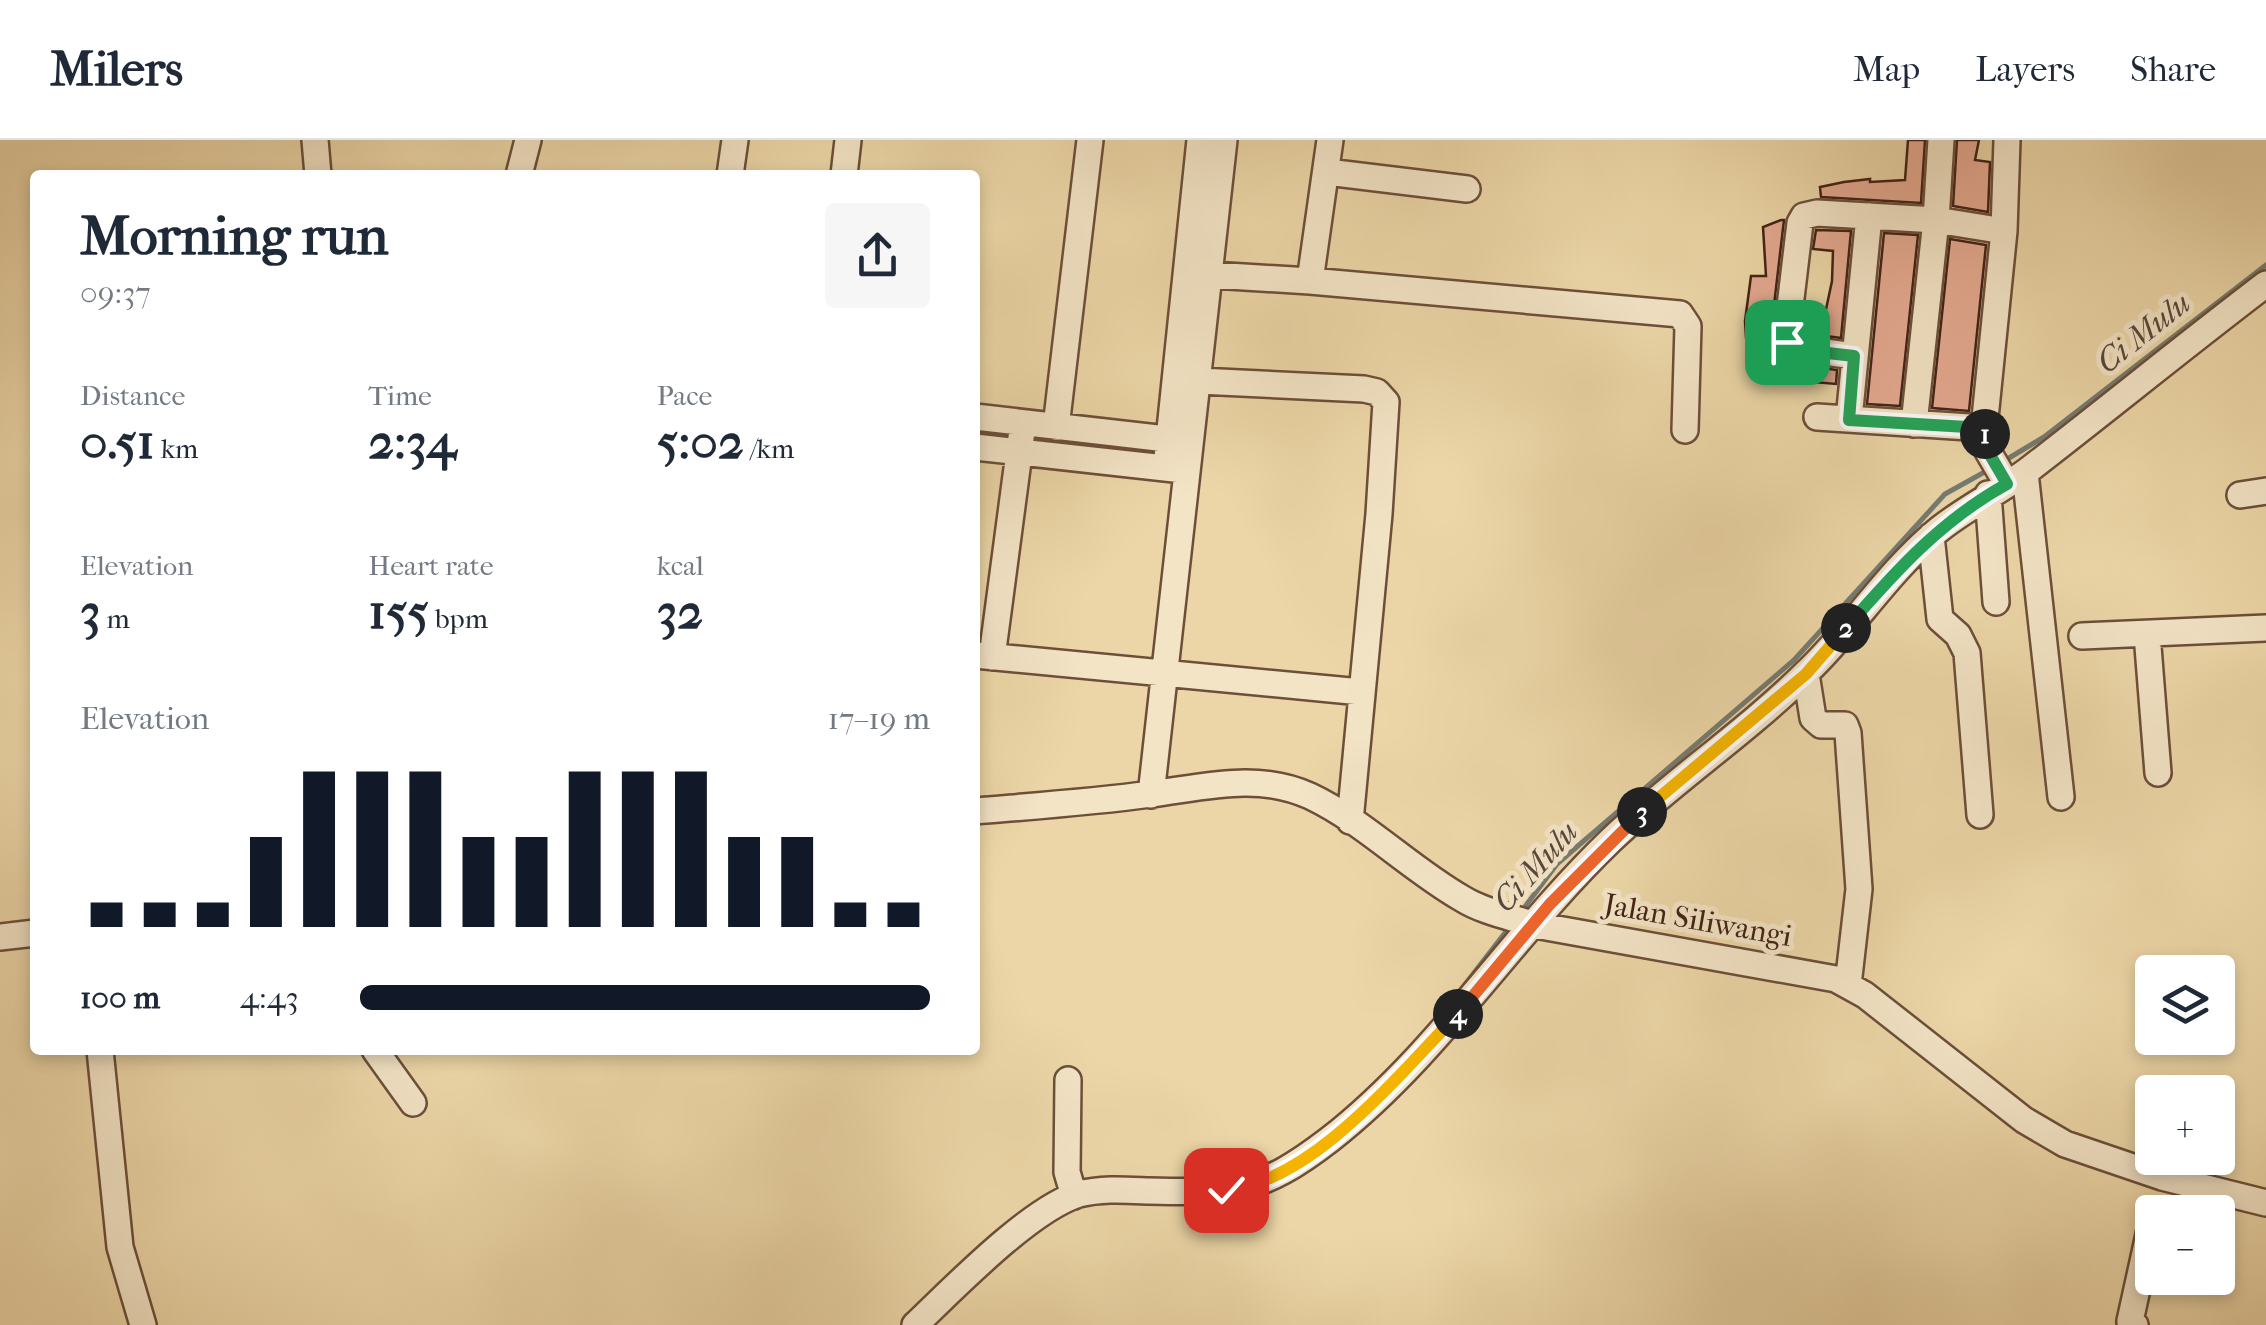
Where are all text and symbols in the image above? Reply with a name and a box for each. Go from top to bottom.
text: Milers [50,41,183,97]
text: Map [1853,49,1920,90]
text: Layers [1975,49,2075,90]
text: Share [2130,49,2216,90]
button: share [825,203,930,308]
text: Morning run [80,204,388,268]
text: 09:37 [80,274,151,311]
water label: Ci Mulu [2089,284,2198,380]
pin [1745,300,1830,385]
icon: arrive [1760,315,1815,370]
text: Distance [80,379,185,412]
text: Time [368,379,432,412]
text: Pace [657,379,712,412]
pin: 1 [1960,409,2010,459]
text: 0.51 [80,412,155,471]
text: 2:34 [368,412,456,471]
text: 5:02 [657,412,744,471]
text: 1 [1980,417,1990,450]
text: km [155,432,198,465]
text: /km [744,432,794,465]
text: Elevation [80,549,193,582]
text: Heart rate [368,549,494,582]
text: kcal [657,549,704,582]
text: 3 [80,582,101,641]
text: 155 [368,582,429,641]
text: 32 [657,582,703,641]
text: m [101,602,130,635]
text: bpm [429,602,488,635]
pin: 2 [1821,603,1871,653]
text: 2 [1839,611,1853,644]
text: Elevation [80,700,209,737]
text: 17–19 m [828,700,930,737]
pin: 3 [1617,787,1667,837]
text: 3 [1636,795,1648,828]
water label: Ci Mulu [1485,814,1585,919]
street label: Jalan Siliwangi [1599,886,1795,954]
map controls [2135,955,2235,1295]
button: layers [2135,955,2235,1055]
text: 100 m [80,979,160,1016]
text: 4:43 [240,979,299,1016]
pin: 4 [1433,989,1483,1039]
text: 4 [1450,997,1466,1030]
button: + [2135,1075,2235,1175]
pin [1184,1148,1269,1233]
icon: check [1199,1163,1254,1218]
button: − [2135,1195,2235,1295]

